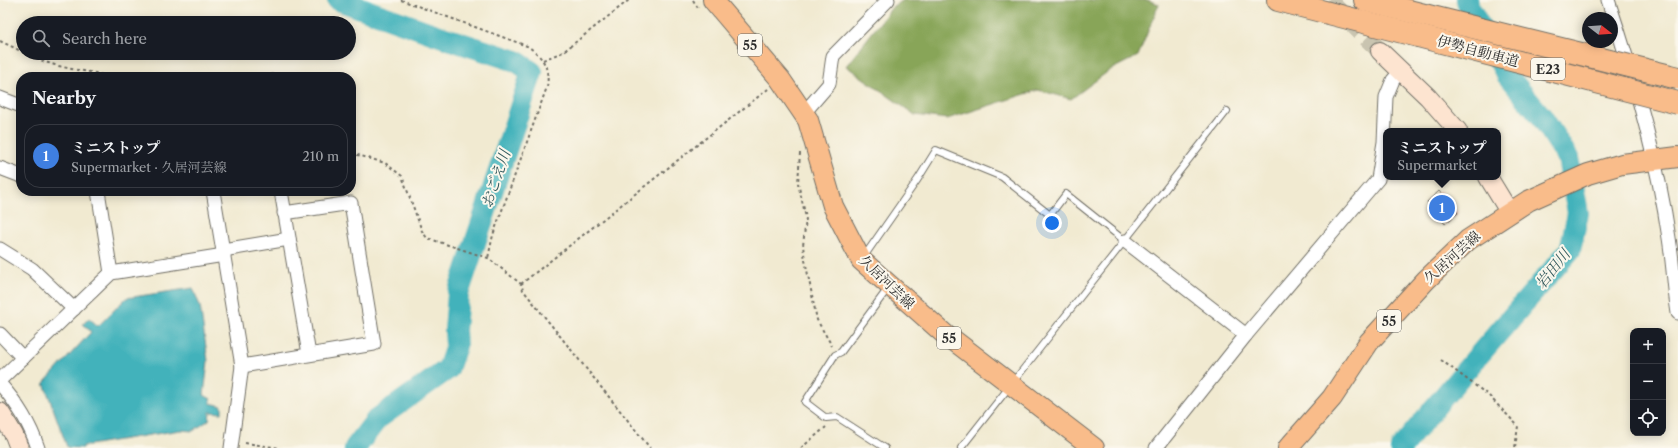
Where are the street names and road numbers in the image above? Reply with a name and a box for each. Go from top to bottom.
street label: 伊勢自動車道 [1435,31,1521,71]
road number: 55 [738,34,762,56]
road number: E23 [1531,58,1565,80]
street label: 久居河芸線 [1420,227,1484,287]
street label: 久居河芸線 [856,251,918,313]
road number: 55 [1377,310,1401,332]
road number: 55 [937,327,961,349]

